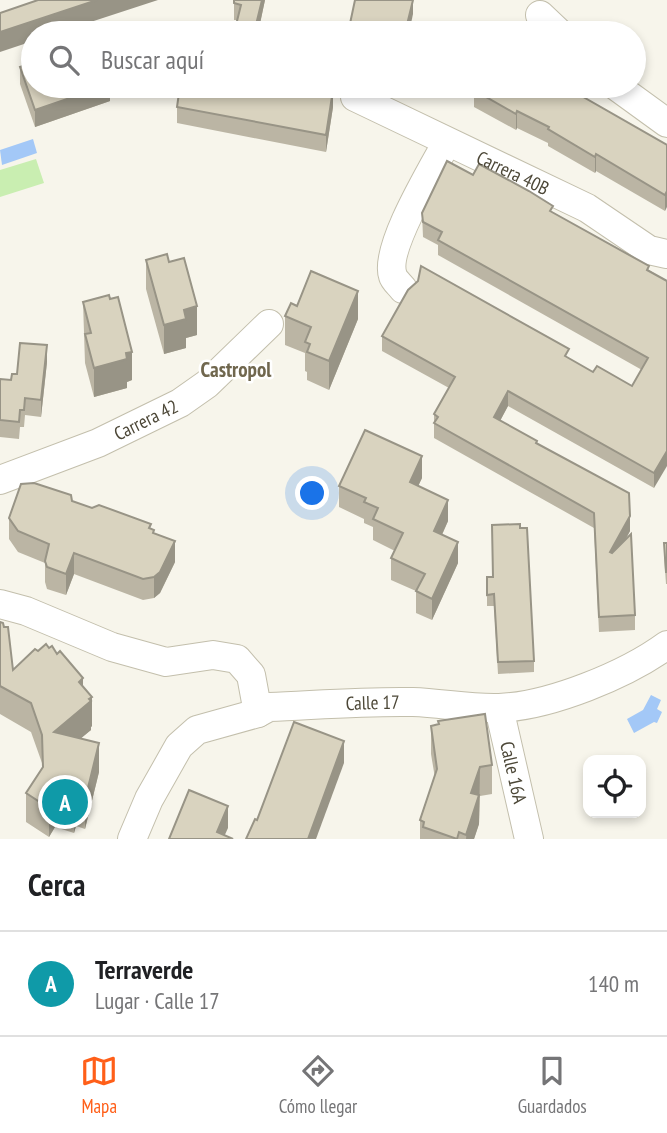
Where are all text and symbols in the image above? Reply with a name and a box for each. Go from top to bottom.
search box [21,21,646,98]
icon: search [45,41,83,79]
text: Buscar aquí [101,43,204,76]
street label: Carrera 40B [473,145,553,200]
district label: Castropol [201,356,272,383]
street label: Carrera 42 [110,394,182,445]
your location [295,476,329,510]
street label: Calle 17 [345,690,400,715]
street label: Calle 16A [495,739,532,806]
map controls [583,755,646,818]
button: locate [583,755,646,818]
pin: A [42,776,88,828]
text: Cerca [28,865,85,904]
text: Terraverde [95,953,193,986]
text: A [45,969,57,998]
text: 140 m [588,969,639,998]
text: Lugar · Calle 17 [95,986,220,1015]
tab: Mapa [80,1052,118,1118]
tab: Cómo llegar [279,1052,357,1118]
tab: Guardados [518,1052,587,1118]

